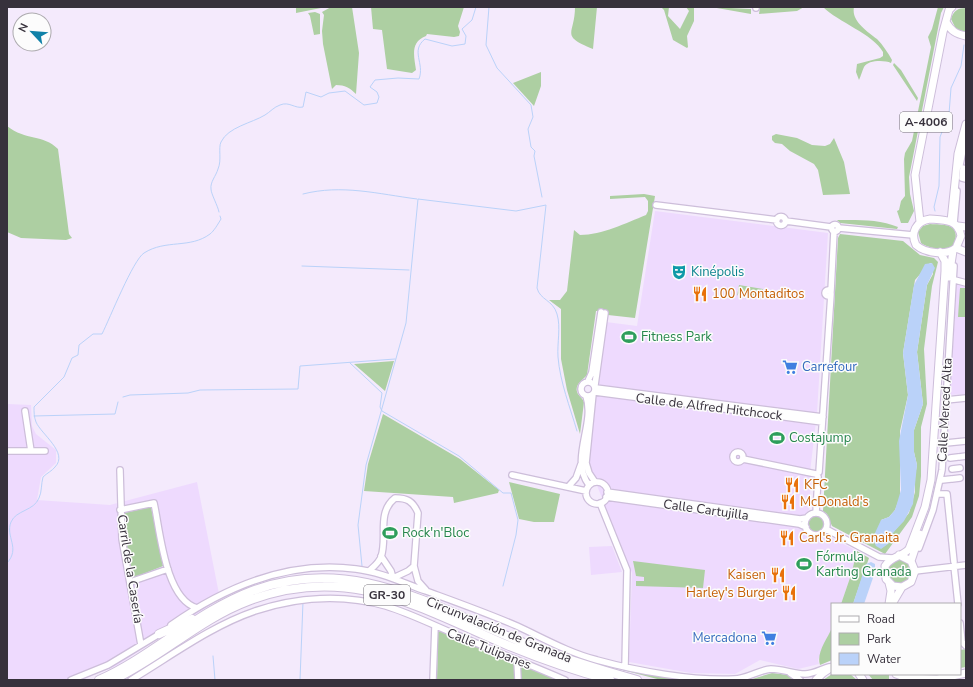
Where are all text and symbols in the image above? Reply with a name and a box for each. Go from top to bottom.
north arrow [12,12,52,52]
text: N [15,21,32,35]
road number: A-4006 [900,112,952,132]
theatre icon: Kinépolis [670,263,688,281]
place label: Kinépolis [691,263,744,281]
restaurant icon: 100 Montaditos [691,285,709,303]
place label: 100 Montaditos [712,285,804,303]
sports icon: Fitness Park [620,328,638,346]
place label: Fitness Park [641,328,712,346]
street label: Calle Merced Alta [933,357,957,463]
supermarket icon: Carrefour [781,358,799,376]
place label: Carrefour [802,358,857,376]
street label: Calle de Alfred Hitchcock [635,389,784,425]
sports icon: Costajump [768,429,786,447]
place label: Costajump [789,429,851,447]
restaurant icon: KFC [783,476,801,494]
place label: KFC [804,476,828,494]
restaurant icon: McDonald's [779,493,797,511]
place label: McDonald's [800,493,869,511]
street label: Calle Cartujilla [662,495,750,525]
street label: Carril de la Casería [113,513,147,625]
sports icon: Rock'n'Bloc [381,524,399,542]
place label: Rock'n'Bloc [402,524,469,542]
restaurant icon: Carl's Jr. Granaita [778,529,796,547]
place label: Carl's Jr. Granaita [799,529,899,547]
place label: Fórmula Karting Granada [816,548,912,581]
sports icon: Fórmula Karting Granada [795,555,813,573]
place label: Kaisen [727,566,766,584]
restaurant icon: Kaisen [769,566,787,584]
place label: Harley's Burger [686,584,777,602]
restaurant icon: Harley's Burger [780,584,798,602]
road number: GR-30 [364,585,410,605]
street label: Circunvalación de Granada [423,593,575,667]
legend [831,603,961,675]
text: Road [867,611,895,627]
street label: Calle Tulipanes [444,624,534,674]
place label: Mercadona [692,629,757,647]
supermarket icon: Mercadona [760,629,778,647]
text: Park [867,631,892,647]
text: Water [867,651,901,667]

